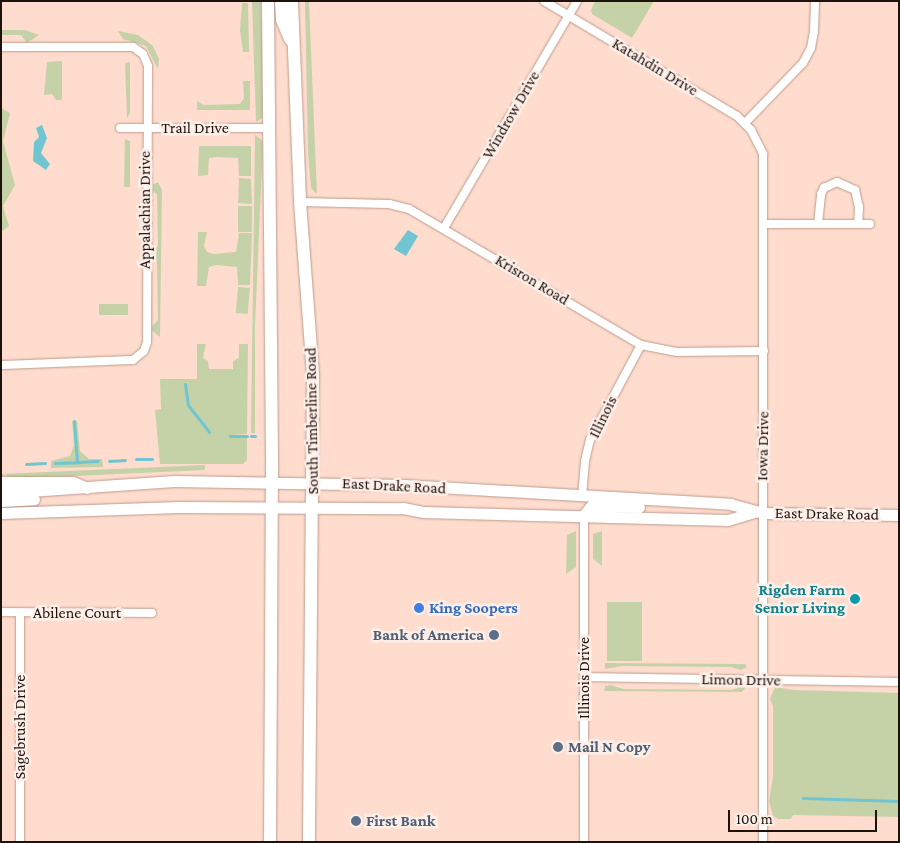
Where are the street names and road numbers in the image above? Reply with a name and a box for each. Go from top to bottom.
street label: Katahdin Drive [609,34,701,100]
street label: Windrow Drive [478,68,544,162]
street label: Trail Drive [161,118,229,138]
street label: Appalachian Drive [135,151,155,269]
street label: Krisron Road [492,250,572,310]
street label: South Timberline Road [301,347,323,495]
street label: Illinois [585,393,621,441]
street label: Iowa Drive [753,411,773,481]
street label: East Drake Road [342,474,446,498]
street label: East Drake Road [775,503,879,525]
street label: Abilene Court [33,603,121,623]
street label: Illinois Drive [574,637,594,719]
street label: Limon Drive [701,670,781,690]
street label: Sagebrush Drive [10,675,30,779]

